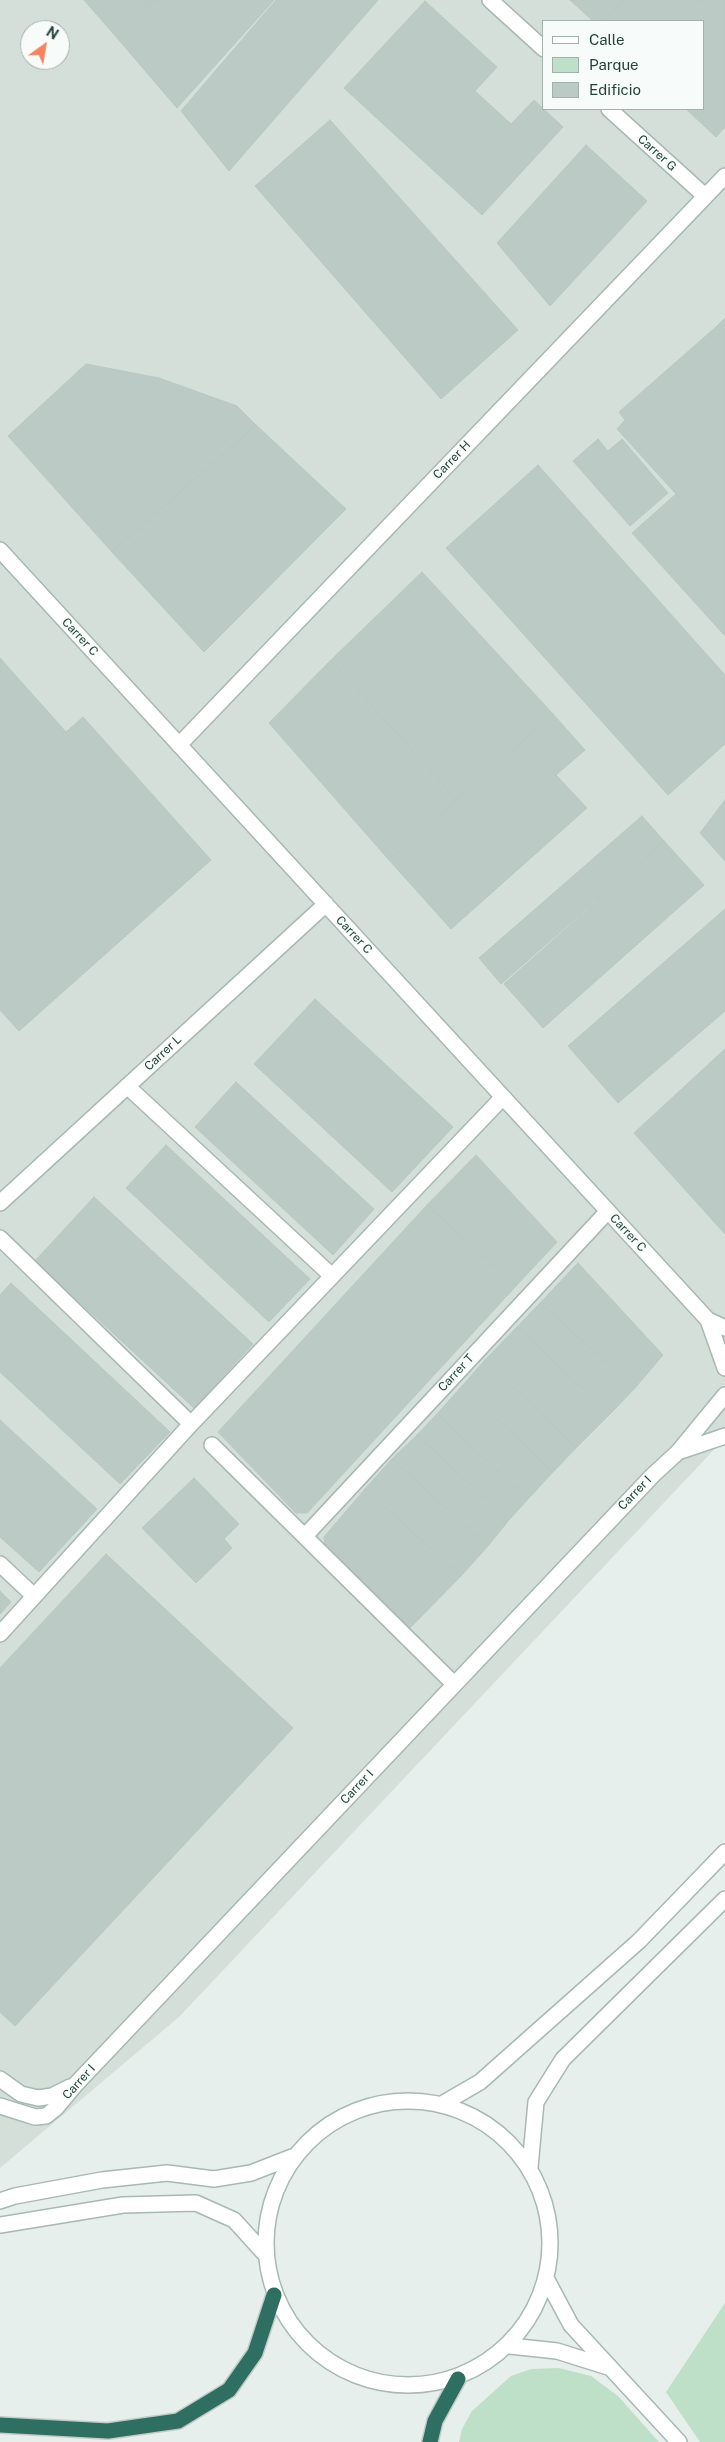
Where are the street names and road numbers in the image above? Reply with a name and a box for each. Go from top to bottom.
street label: Carrer G [635,132,679,174]
street label: Carrer H [430,438,474,482]
street label: Carrer C [59,615,101,659]
street label: Carrer C [333,913,375,957]
street label: Carrer L [141,1032,185,1074]
street label: Carrer C [607,1211,649,1255]
street label: Carrer T [435,1351,477,1395]
street label: Carrer I [615,1473,655,1513]
street label: Carrer I [337,1767,377,1807]
street label: Carrer I [60,2062,98,2102]

